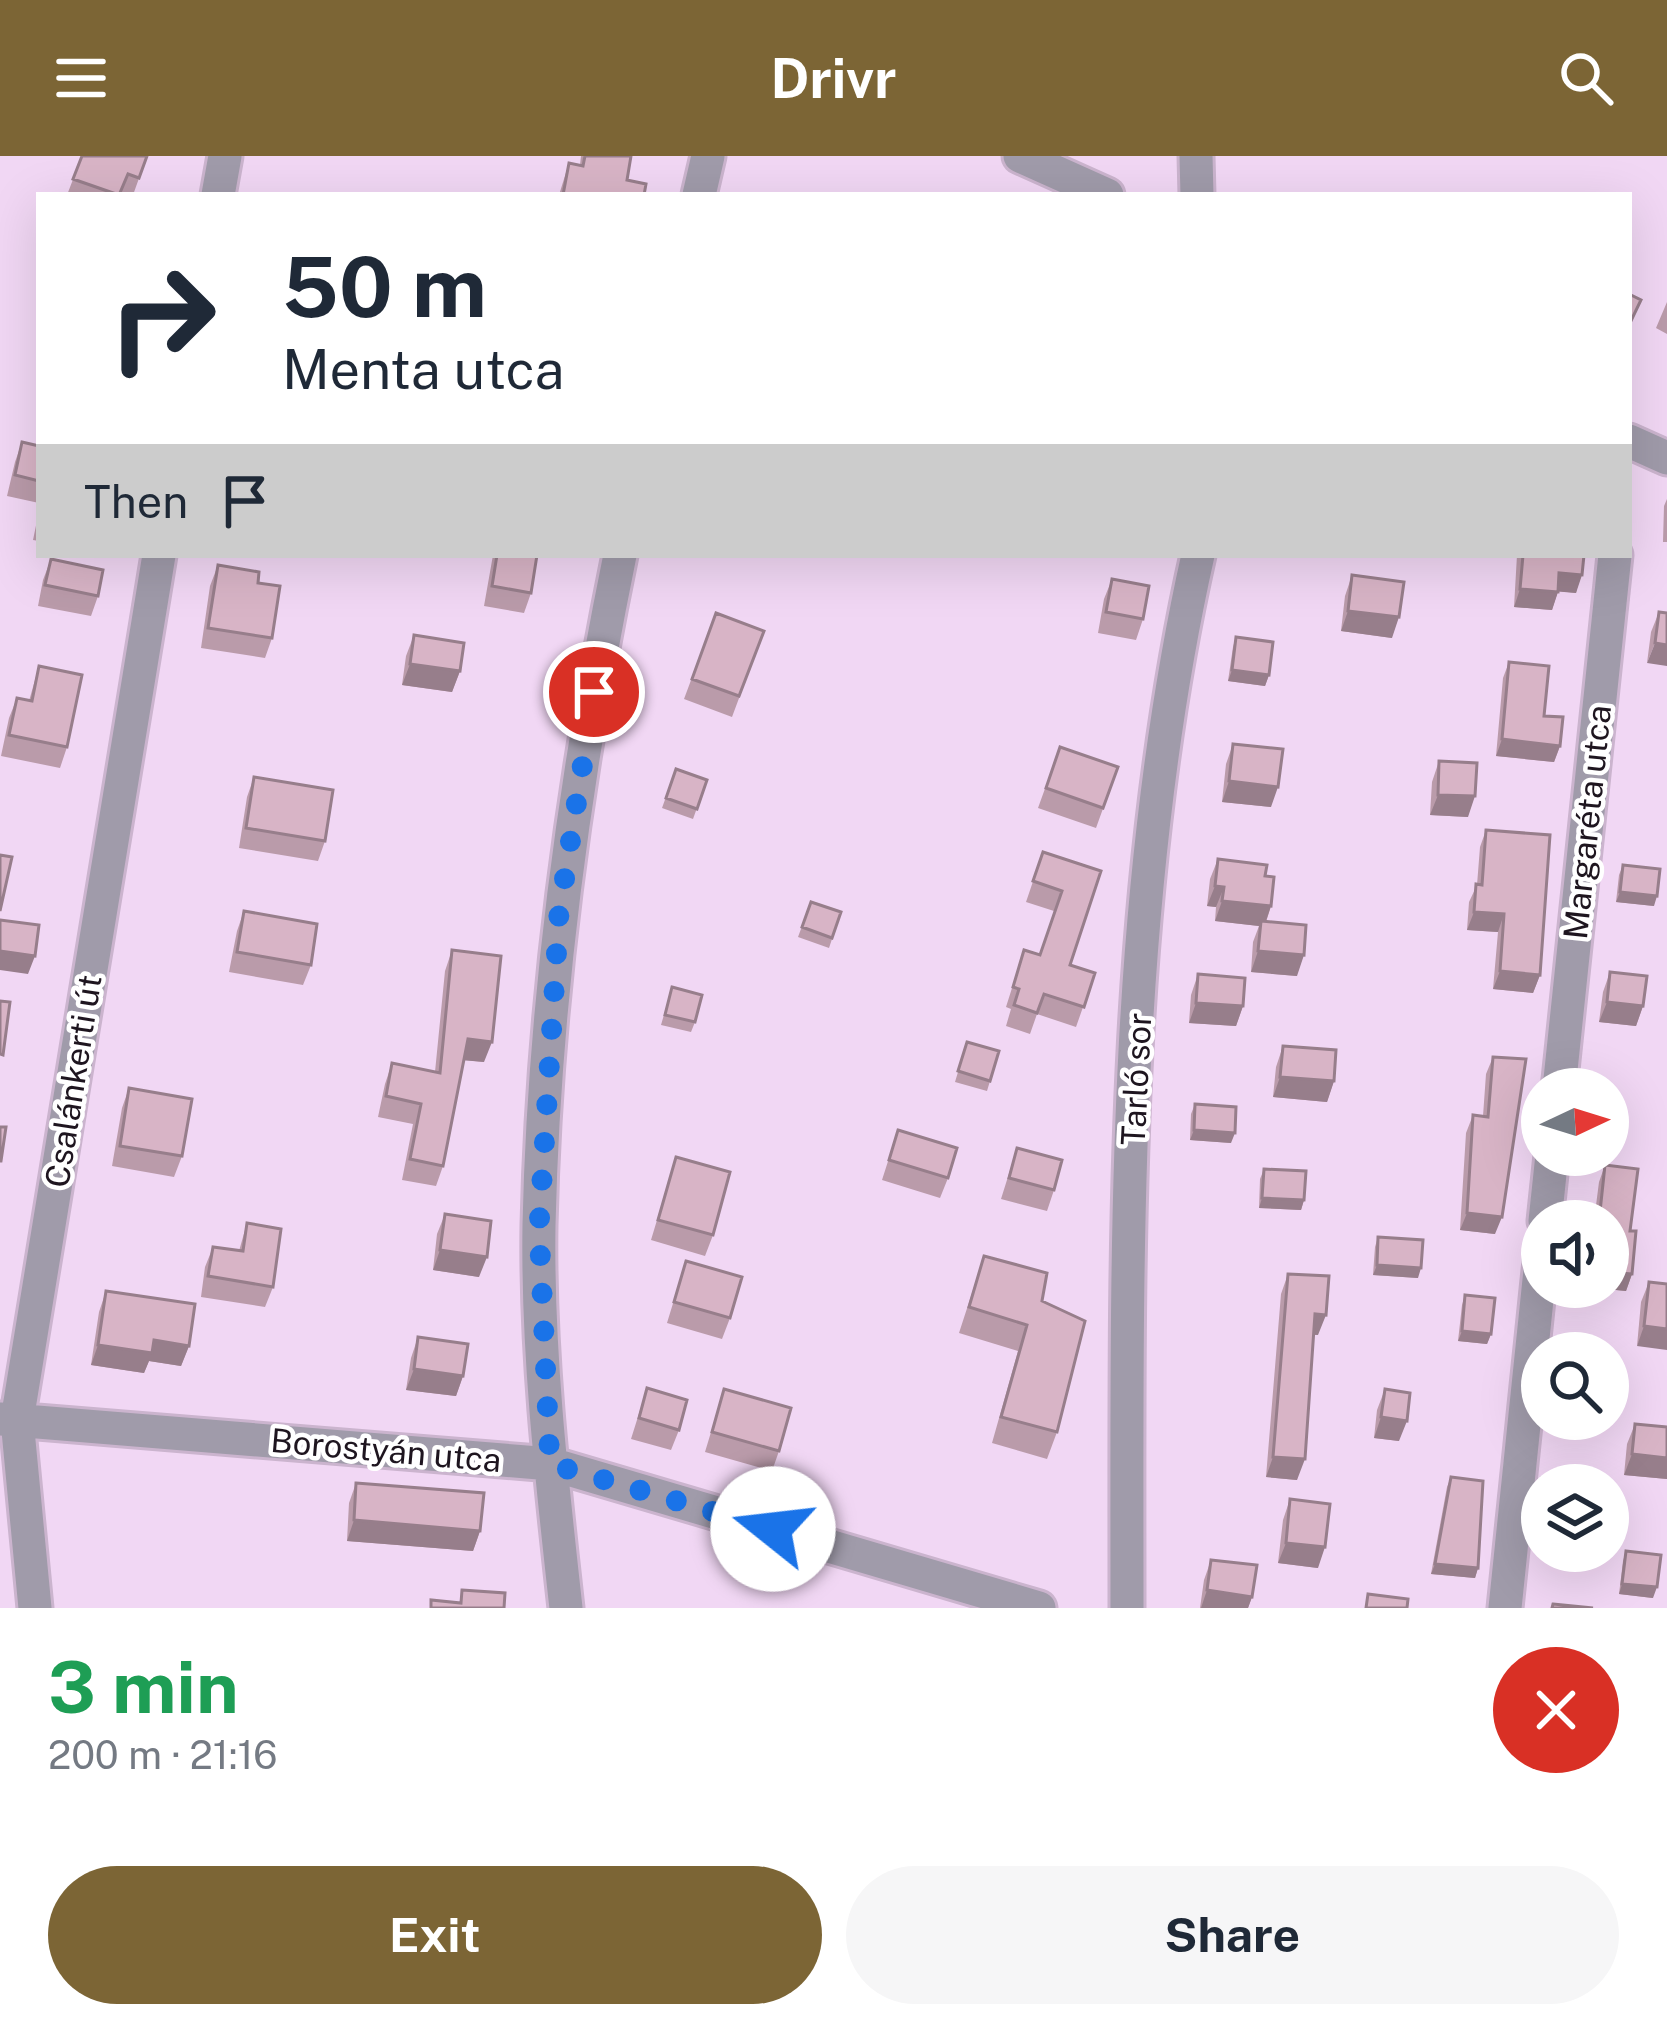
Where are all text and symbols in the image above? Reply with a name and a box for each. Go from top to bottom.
icon: menu [48,45,114,111]
icon: search [1553,45,1619,111]
text: Drivr [771,47,896,110]
text: 50 m [282,237,487,336]
icon: right [84,240,240,396]
text: Menta utca [282,338,564,401]
icon: arrive [212,468,278,534]
text: Then [84,475,188,528]
pin [543,641,645,743]
icon: arrive [561,659,627,725]
street label: Margaréta utca [1556,703,1618,941]
street label: Csalánkerti út [37,972,109,1190]
street label: Tarló sor [1114,1012,1158,1146]
north arrow [1521,1068,1629,1176]
map controls [1521,1068,1629,1572]
button: sound [1521,1200,1629,1308]
button: search [1521,1332,1629,1440]
street label: Borostyán utca [269,1421,503,1479]
button: layers [1521,1464,1629,1572]
position arrow [710,1466,836,1592]
text: 3 min [48,1645,239,1729]
button: close [1493,1647,1619,1773]
text: 200 m · 21:16 [48,1732,278,1778]
button: Exit [48,1866,822,2004]
button: Share [846,1866,1619,2004]

